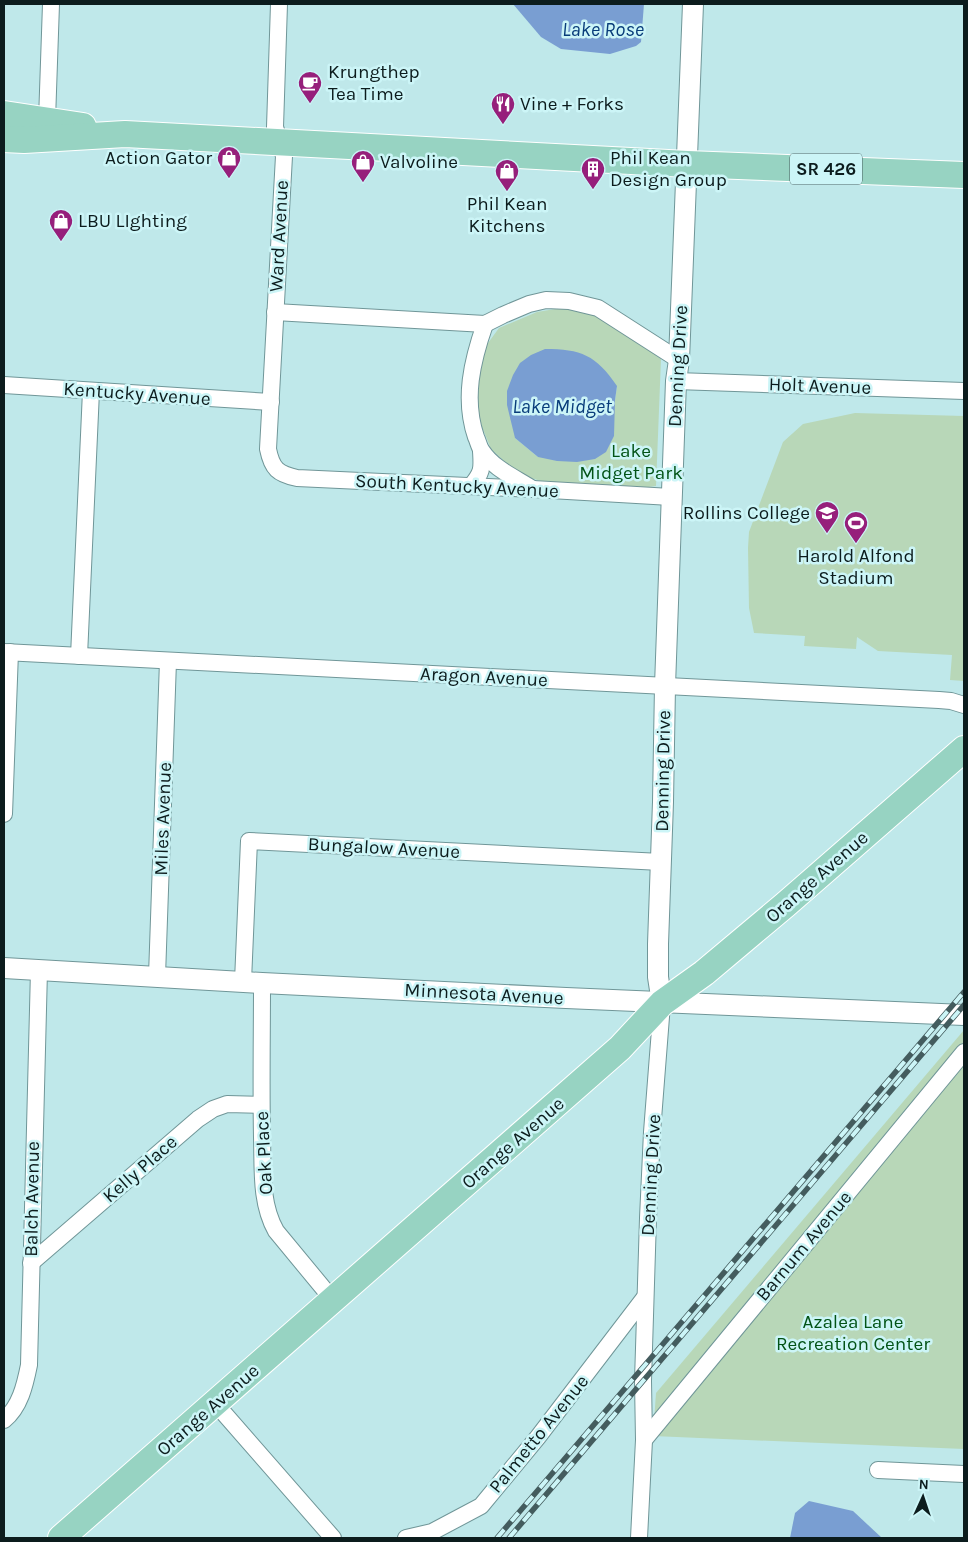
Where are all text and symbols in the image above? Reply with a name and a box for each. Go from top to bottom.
water label: Lake Rose [562,18,644,41]
place label: Krungthep Tea Time [328,61,420,105]
cafe icon: Krungthep Tea Time [297,70,323,104]
restaurant icon: Vine + Forks [490,91,516,125]
place label: Vine + Forks [520,93,624,115]
shop icon: Action Gator [216,145,242,179]
place label: Action Gator [105,147,212,169]
place label: Phil Kean Design Group [610,147,727,191]
shop icon: Valvoline [350,149,376,183]
place label: Valvoline [380,151,458,173]
road number: SR 426 [790,153,862,184]
building icon: Phil Kean Design Group [580,156,606,190]
shop icon: Phil Kean Kitchens [494,158,520,192]
street label: Ward Avenue [265,179,293,293]
place label: Phil Kean Kitchens [467,193,547,237]
shop icon: LBU LIghting [48,208,74,242]
place label: LBU LIghting [78,210,187,232]
street label: Denning Drive [664,305,692,427]
street label: Holt Avenue [768,373,872,399]
street label: Kentucky Avenue [63,378,211,410]
water label: Lake Midget [512,395,612,418]
park label: Lake Midget Park [579,440,683,484]
street label: South Kentucky Avenue [355,470,559,502]
school or university icon: Rollins College [814,500,840,534]
place label: Rollins College [683,502,810,524]
sports icon: Harold Alfond Stadium [843,510,869,544]
place label: Harold Alfond Stadium [797,545,915,589]
street label: Aragon Avenue [420,663,548,691]
street label: Denning Drive [651,710,675,832]
street label: Miles Avenue [150,762,176,876]
street label: Orange Avenue [761,827,873,927]
street label: Bungalow Avenue [307,833,461,863]
street label: Minnesota Avenue [404,979,564,1009]
street label: Orange Avenue [457,1093,569,1193]
street label: Oak Place [251,1111,277,1195]
street label: Denning Drive [637,1114,665,1236]
street label: Kelly Place [98,1131,182,1207]
street label: Balch Avenue [20,1141,44,1257]
street label: Barnum Avenue [752,1186,856,1306]
park label: Azalea Lane Recreation Center [776,1311,930,1355]
street label: Orange Avenue [152,1360,264,1460]
street label: Palmetto Avenue [485,1371,593,1497]
north arrow [898,1472,948,1522]
text: N [918,1476,929,1493]

